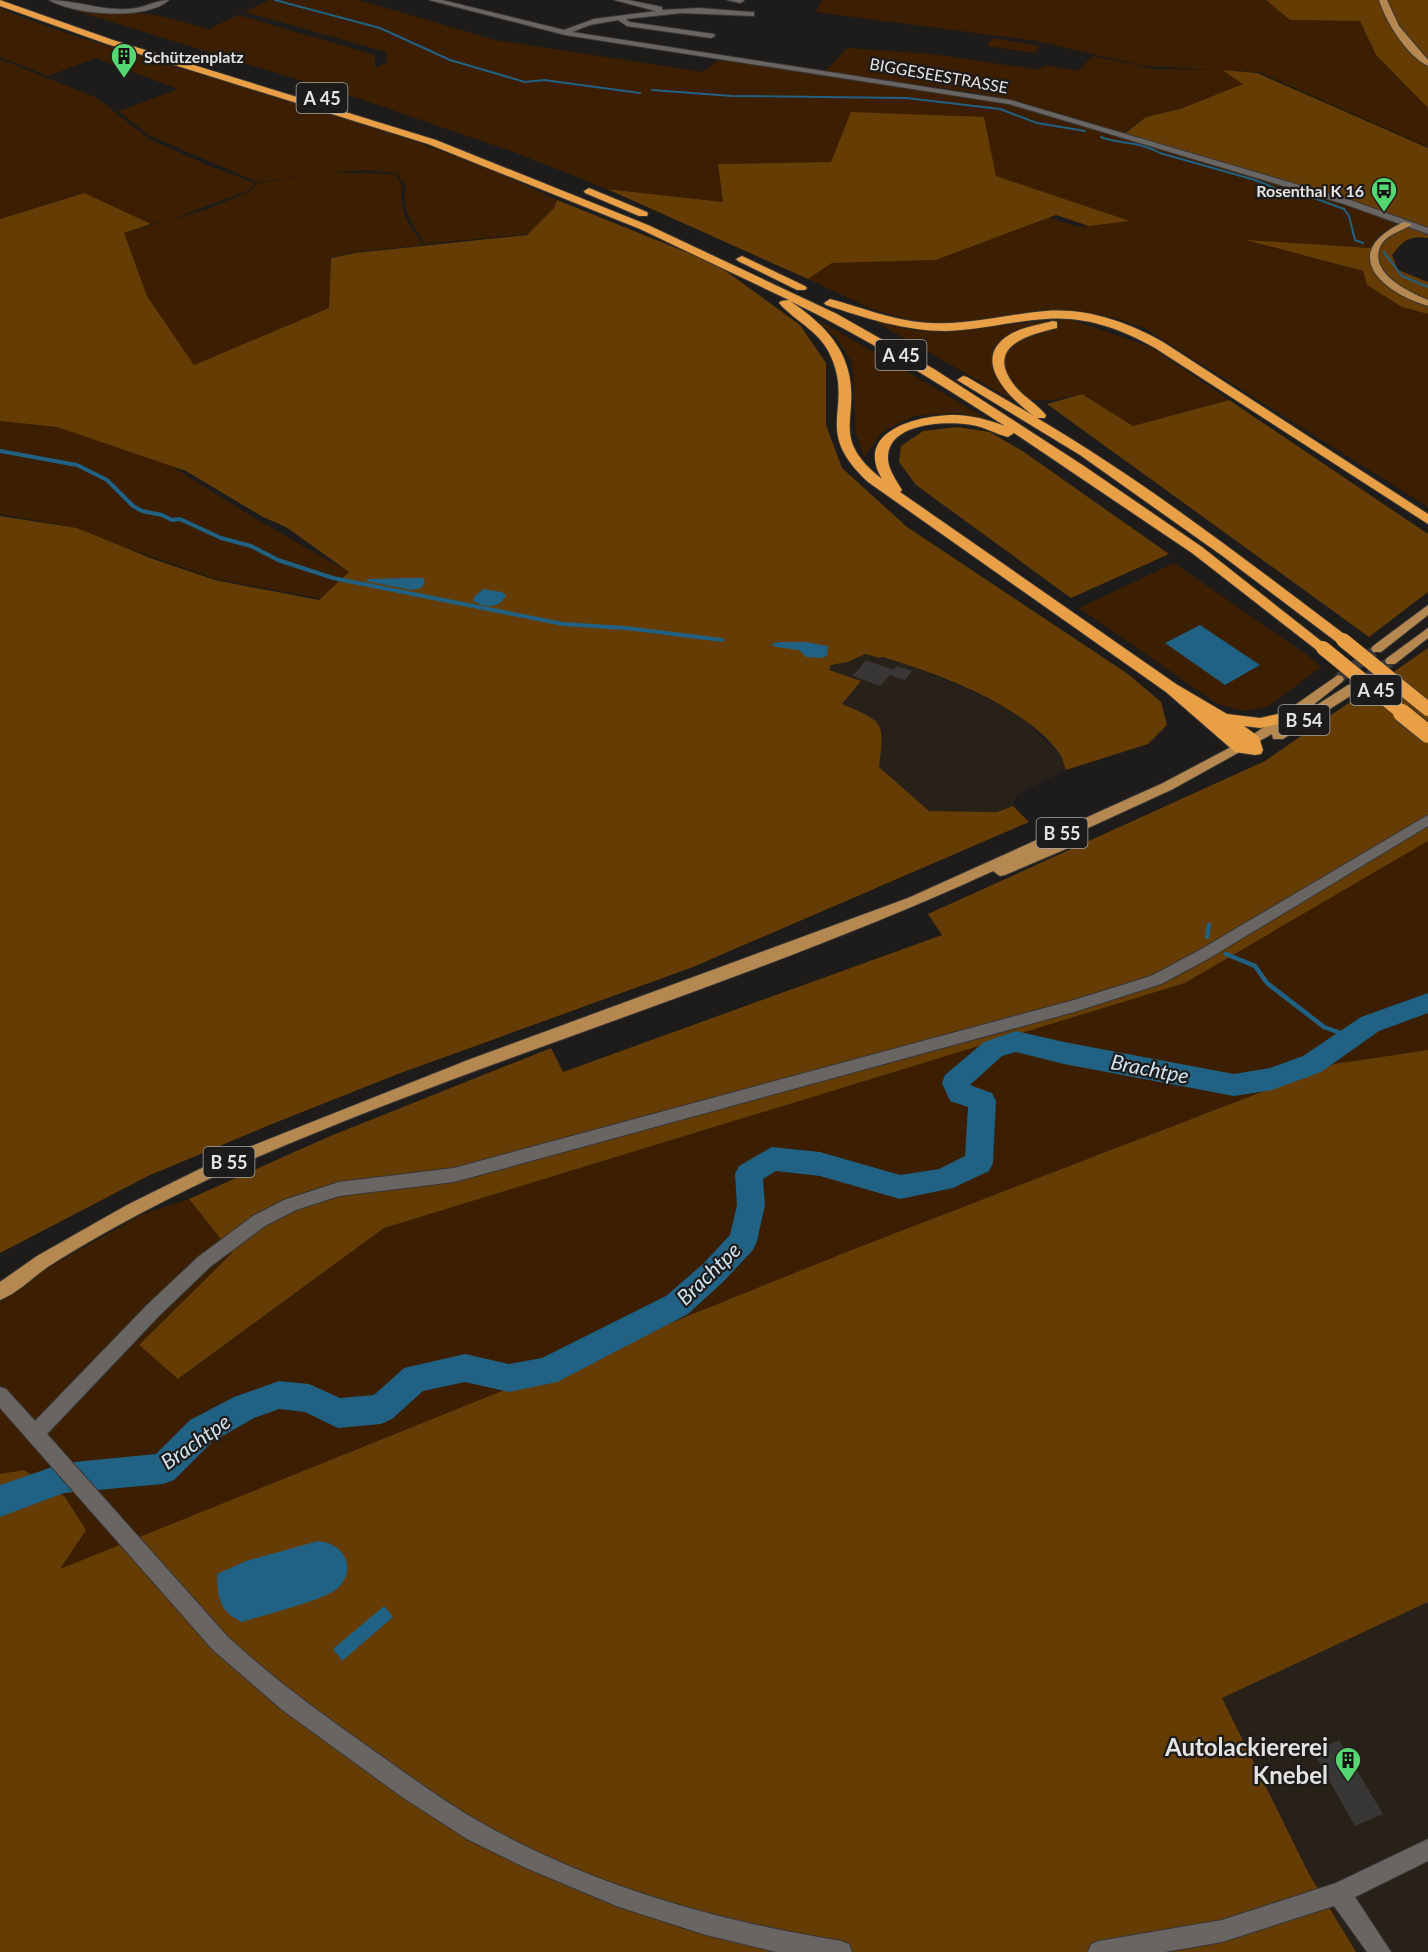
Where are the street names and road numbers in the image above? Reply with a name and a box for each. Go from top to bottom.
street label: BIGGESEESTRASSE [868,53,1010,97]
road number: A 45 [296,83,348,113]
road number: A 45 [876,340,926,370]
road number: A 45 [1350,675,1402,705]
road number: B 54 [1278,705,1330,735]
road number: B 55 [1036,818,1088,848]
road number: B 55 [204,1147,254,1177]

